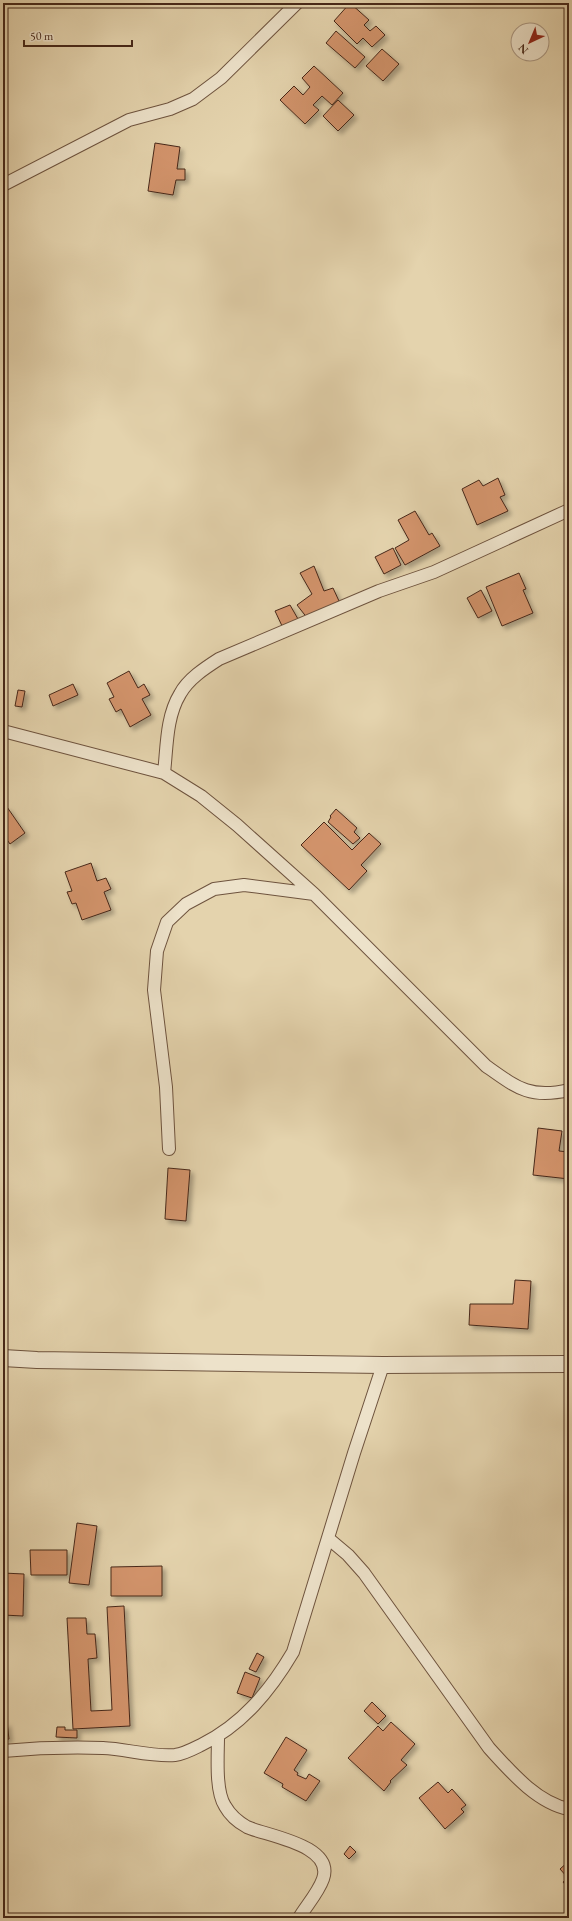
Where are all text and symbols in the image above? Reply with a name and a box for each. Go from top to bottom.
scale bar [24,22,132,48]
north arrow [510,22,550,62]
text: 50 m [30,28,54,44]
text: N [515,41,531,57]

